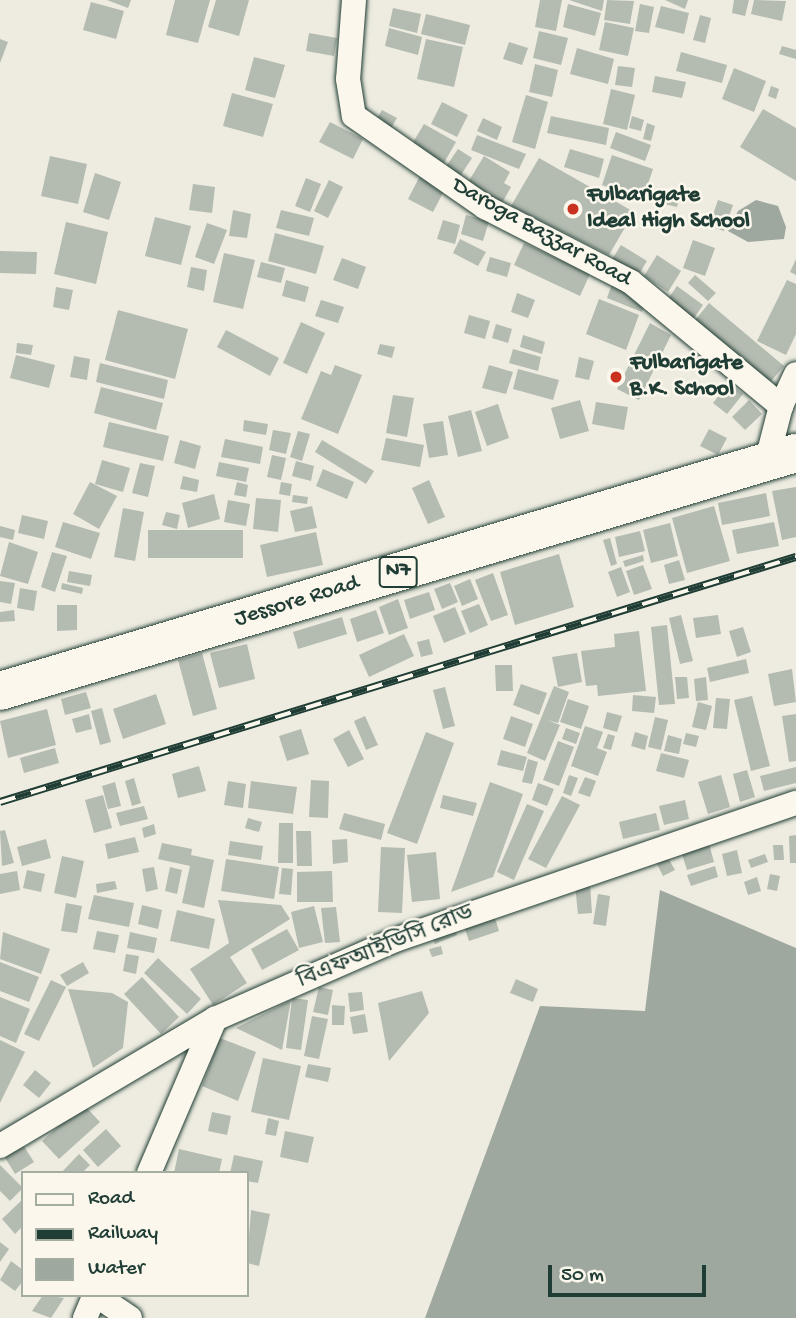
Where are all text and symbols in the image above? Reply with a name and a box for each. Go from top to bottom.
street label: Daroga Bazzar Road [447,172,635,294]
place label: Fulbarigate Ideal High School [587,182,750,236]
marker: Fulbarigate Ideal High School [565,201,581,217]
place label: Fulbarigate B.K. School [630,350,743,404]
marker: Fulbarigate B.K. School [608,369,624,385]
road number: N7 [377,554,419,590]
street label: Jessore Road [231,570,363,634]
street label: বিএফআইডিসি রোড [294,900,478,996]
legend [21,1171,248,1297]
text: Road [88,1187,134,1212]
text: Railway [88,1222,158,1247]
scale bar [551,1252,708,1296]
text: Water [88,1257,144,1282]
text: 50 m [561,1264,604,1289]

